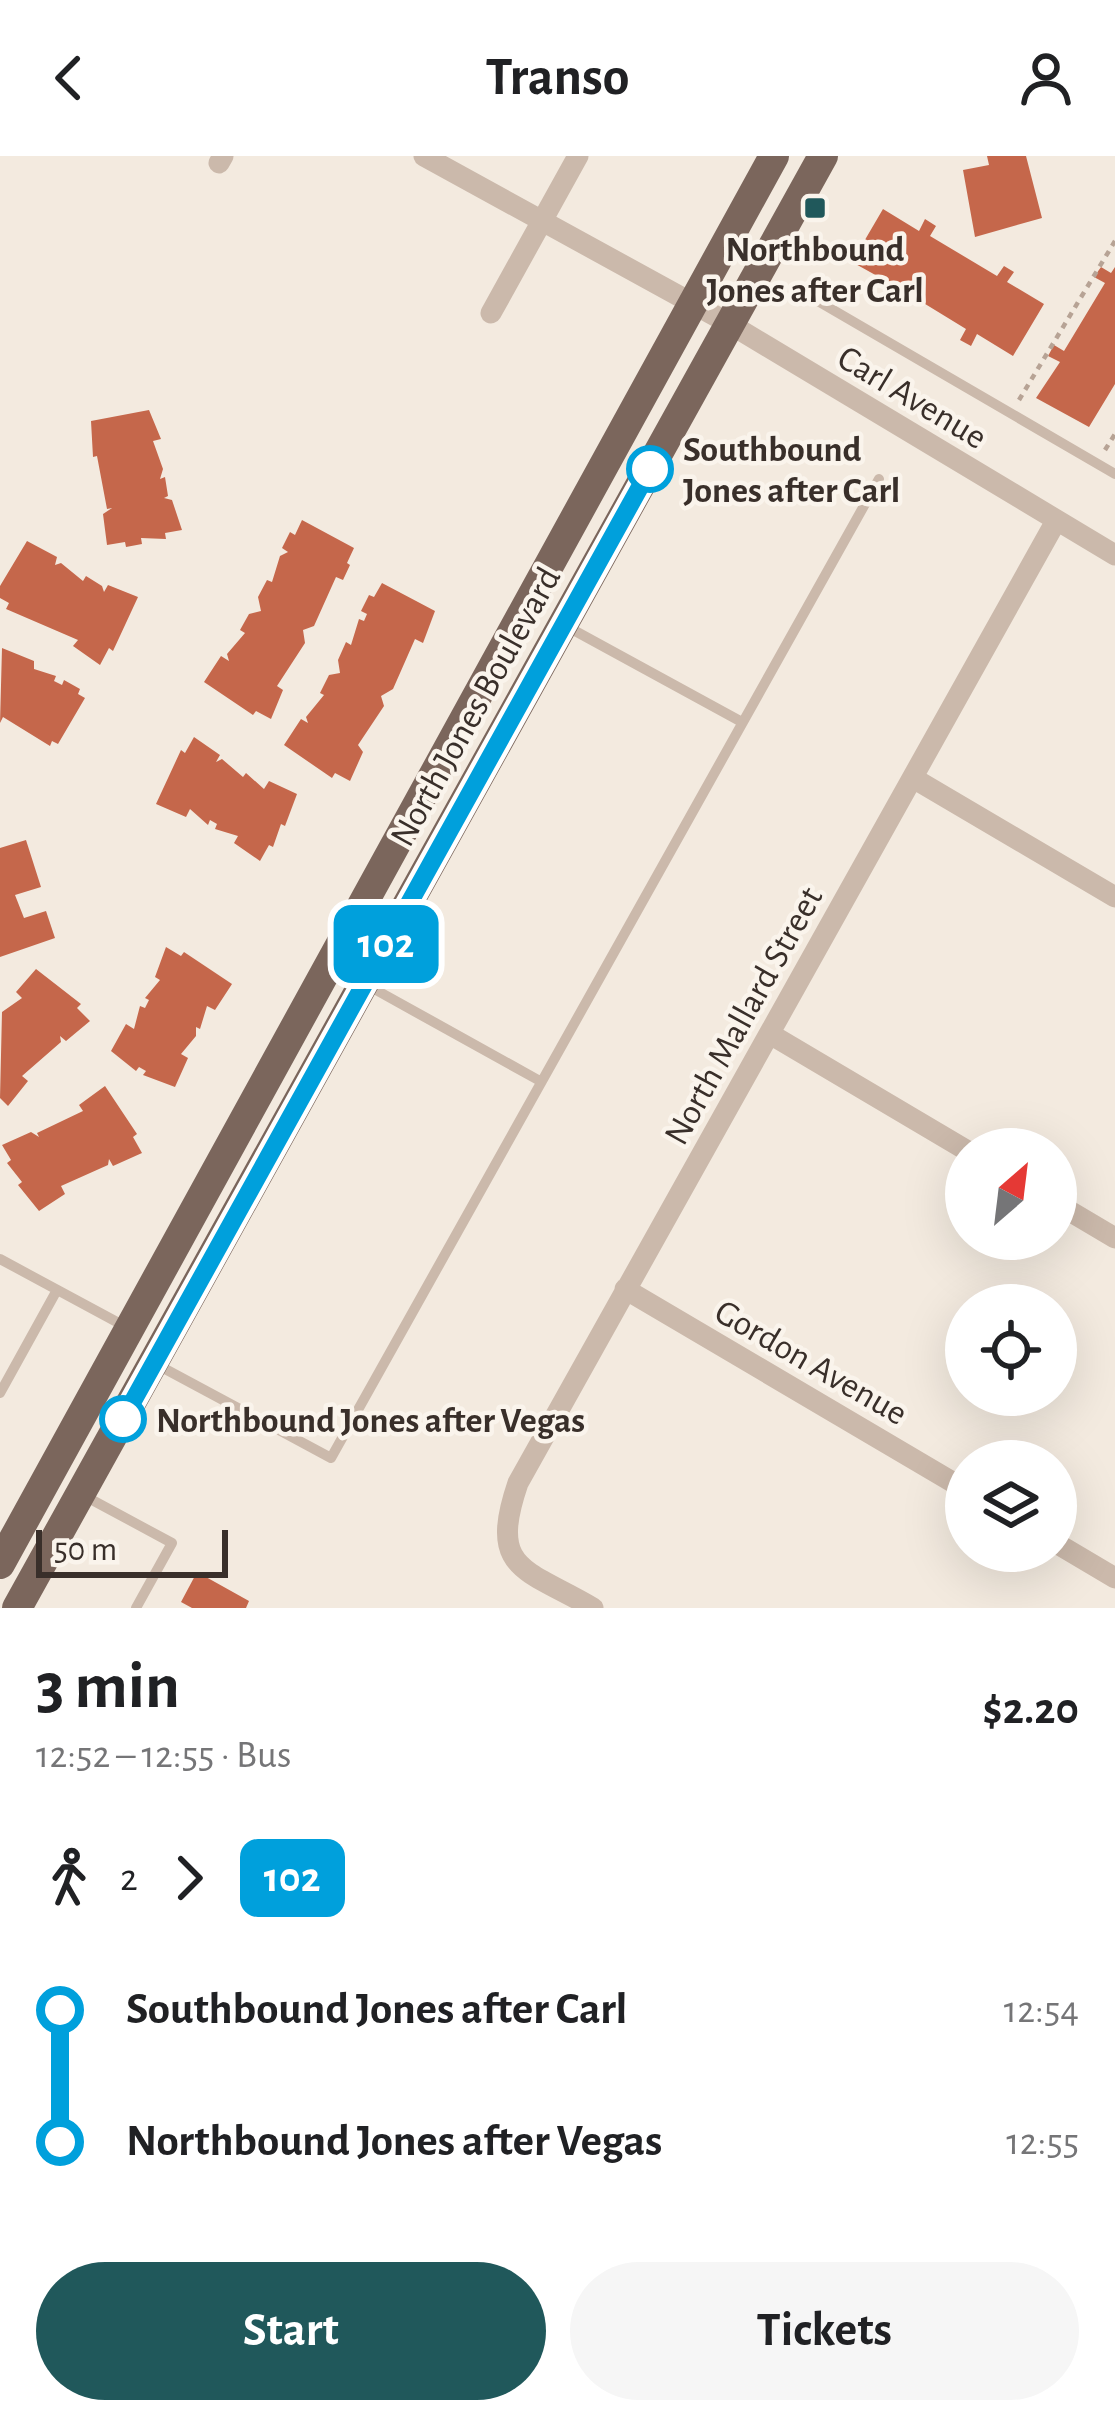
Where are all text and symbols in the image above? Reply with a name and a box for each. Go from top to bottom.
icon: back [36,45,102,111]
icon: person [1013,45,1079,111]
text: Transo [486,51,629,105]
marker: Northbound Jones after Carl [802,195,828,221]
place label: Northbound Jones after Carl [706,232,924,309]
street label: Carl Avenue [831,339,993,456]
place label: Southbound Jones after Carl [683,432,900,509]
marker: Southbound Jones after Carl [628,447,672,491]
street label: North Jones Boulevard [384,561,567,852]
street label: North Mallard Street [658,881,830,1151]
line badge: 102 [317,905,455,983]
text: 102 [358,923,414,965]
north arrow [945,1128,1077,1260]
map controls [945,1128,1077,1572]
button: locate [945,1284,1077,1416]
street label: Gordon Avenue [709,1293,913,1432]
marker: Northbound Jones after Vegas [101,1397,145,1441]
place label: Northbound Jones after Vegas [156,1403,585,1439]
button: layers [945,1440,1077,1572]
scale bar [36,1524,228,1577]
text: 50 m [54,1534,117,1567]
text: 3 min [36,1654,180,1720]
text: $2.20 [983,1687,1079,1732]
text: 12:52 – 12:55 · Bus [36,1736,291,1775]
icon: walk [36,1845,102,1911]
icon: forward [156,1845,222,1911]
text: 102 [264,1857,321,1899]
text: 2 [120,1859,138,1898]
text: Southbound Jones after Carl [126,1987,627,2032]
text: 12:54 [1004,1991,1079,2030]
text: Northbound Jones after Vegas [126,2119,662,2164]
text: 12:55 [1006,2123,1079,2162]
button: Start [36,2262,546,2400]
button: Tickets [570,2262,1079,2400]

